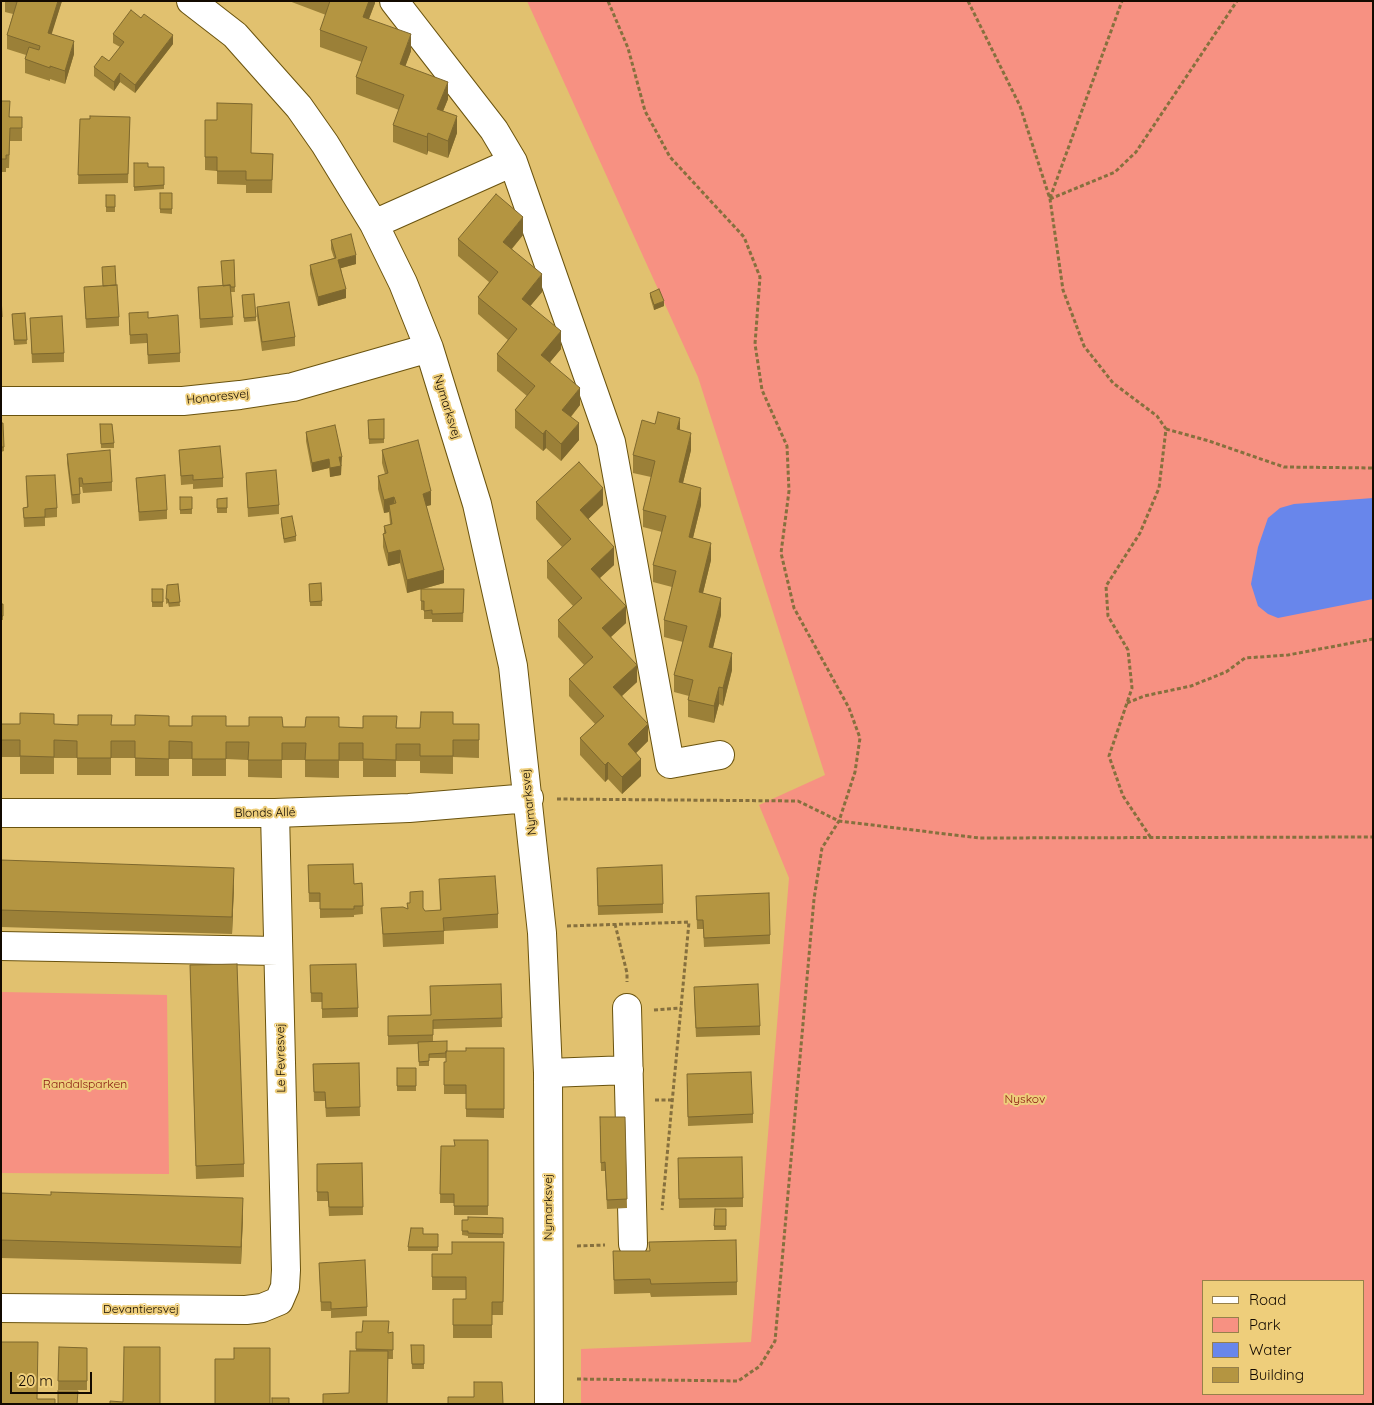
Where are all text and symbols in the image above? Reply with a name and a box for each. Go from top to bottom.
street label: Nymarksvej [430,373,464,441]
street label: Honoresvej [186,387,250,407]
street label: Nymarksvej [518,768,540,836]
street label: Blonds Allé [235,805,295,821]
street label: Le Fevresvej [273,1023,289,1093]
park label: Randalsparken [43,1077,127,1091]
park label: Nyskov [1005,1092,1045,1106]
street label: Nymarksvej [541,1174,555,1240]
legend [1202,1280,1364,1395]
text: Road [1249,1290,1286,1309]
street label: Devantiersvej [103,1302,179,1316]
text: Park [1249,1315,1281,1334]
text: Water [1249,1340,1292,1359]
scale bar [12,1362,95,1394]
text: Building [1249,1365,1304,1384]
text: 20 m [18,1371,53,1390]

